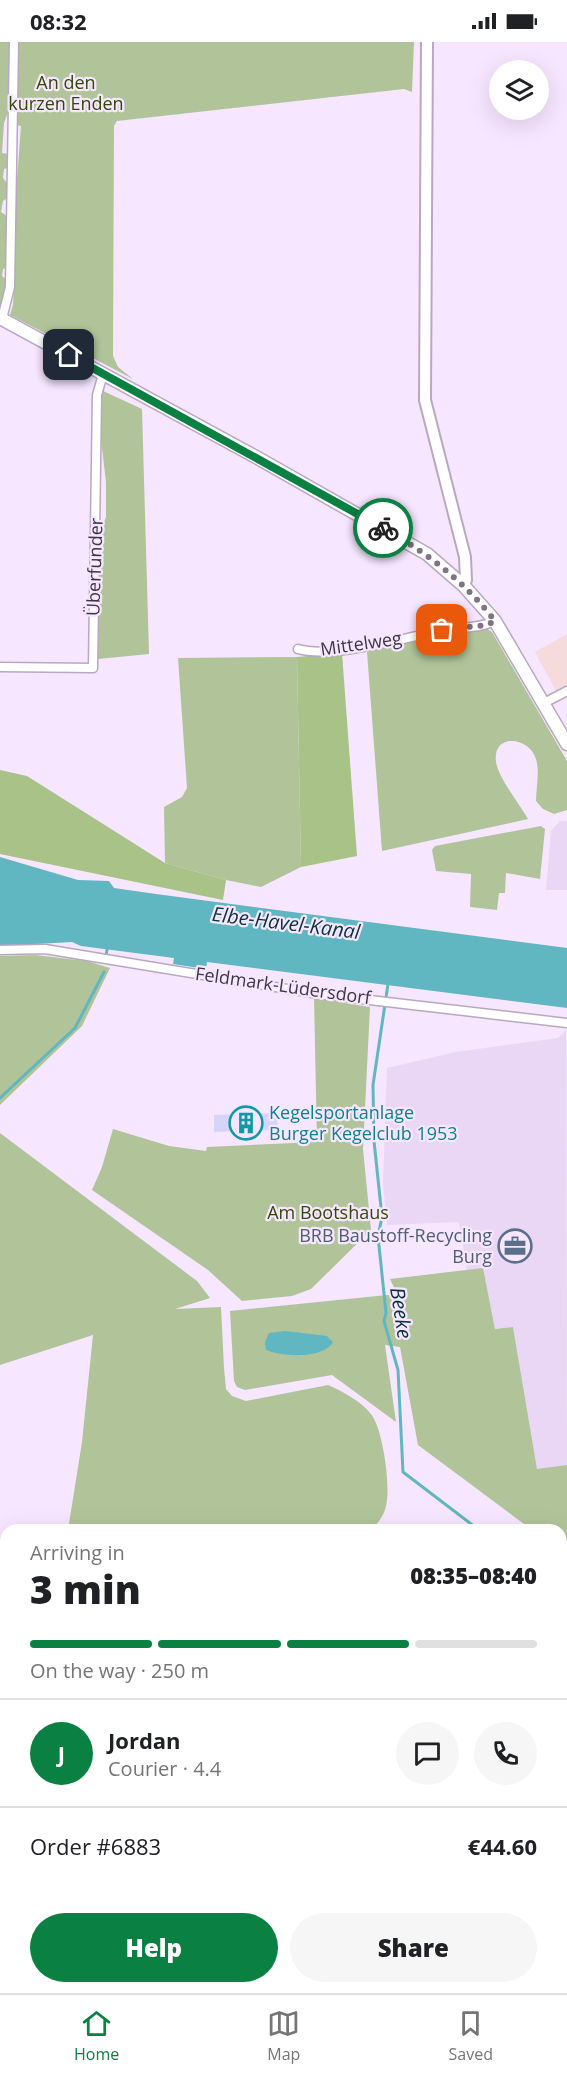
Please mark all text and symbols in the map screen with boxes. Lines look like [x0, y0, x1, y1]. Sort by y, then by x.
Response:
text: 08:32 [30, 6, 87, 36]
map controls [489, 60, 549, 120]
button: layers [489, 60, 549, 120]
park label: An den kurzen Enden [8, 70, 124, 115]
pin [43, 329, 94, 380]
icon: home [52, 338, 85, 371]
courier [353, 498, 413, 558]
icon: bike [367, 512, 400, 545]
street label: Überfunder [80, 517, 108, 616]
pin [416, 604, 467, 655]
icon: bag [425, 613, 458, 646]
street label: Mittelweg [319, 625, 403, 661]
water label: Elbe-Havel-Kanal [211, 900, 363, 945]
street label: Feldmark-Lüdersdorf [194, 961, 373, 1009]
place label: Kegelsportanlage Burger Kegelclub 1953 [269, 1100, 458, 1145]
building icon: Kegelsportanlage Burger Kegelclub 1953 [228, 1105, 264, 1141]
park label: Am Bootshaus [267, 1200, 389, 1224]
place label: BRB Baustoff-Recycling Burg [299, 1223, 492, 1268]
office icon: BRB Baustoff-Recycling Burg [497, 1228, 533, 1264]
water label: Beeke [384, 1285, 419, 1341]
text: Arriving in [30, 1539, 125, 1566]
text: 08:35–08:40 [410, 1560, 537, 1590]
text: 3 min [30, 1562, 141, 1615]
text: On the way · 250 m [30, 1657, 209, 1684]
button: chat [396, 1722, 459, 1785]
button: phone [474, 1722, 537, 1785]
text: Jordan [108, 1725, 181, 1755]
text: J [58, 1738, 65, 1768]
text: Courier · 4.4 [108, 1755, 221, 1782]
text: Order #6883 [30, 1831, 161, 1861]
text: €44.60 [468, 1831, 537, 1861]
button: Help [30, 1913, 278, 1982]
button: Share [290, 1913, 537, 1982]
tab: Home [74, 2007, 119, 2065]
tab: Map [267, 2007, 300, 2065]
tab: Saved [448, 2007, 493, 2065]

